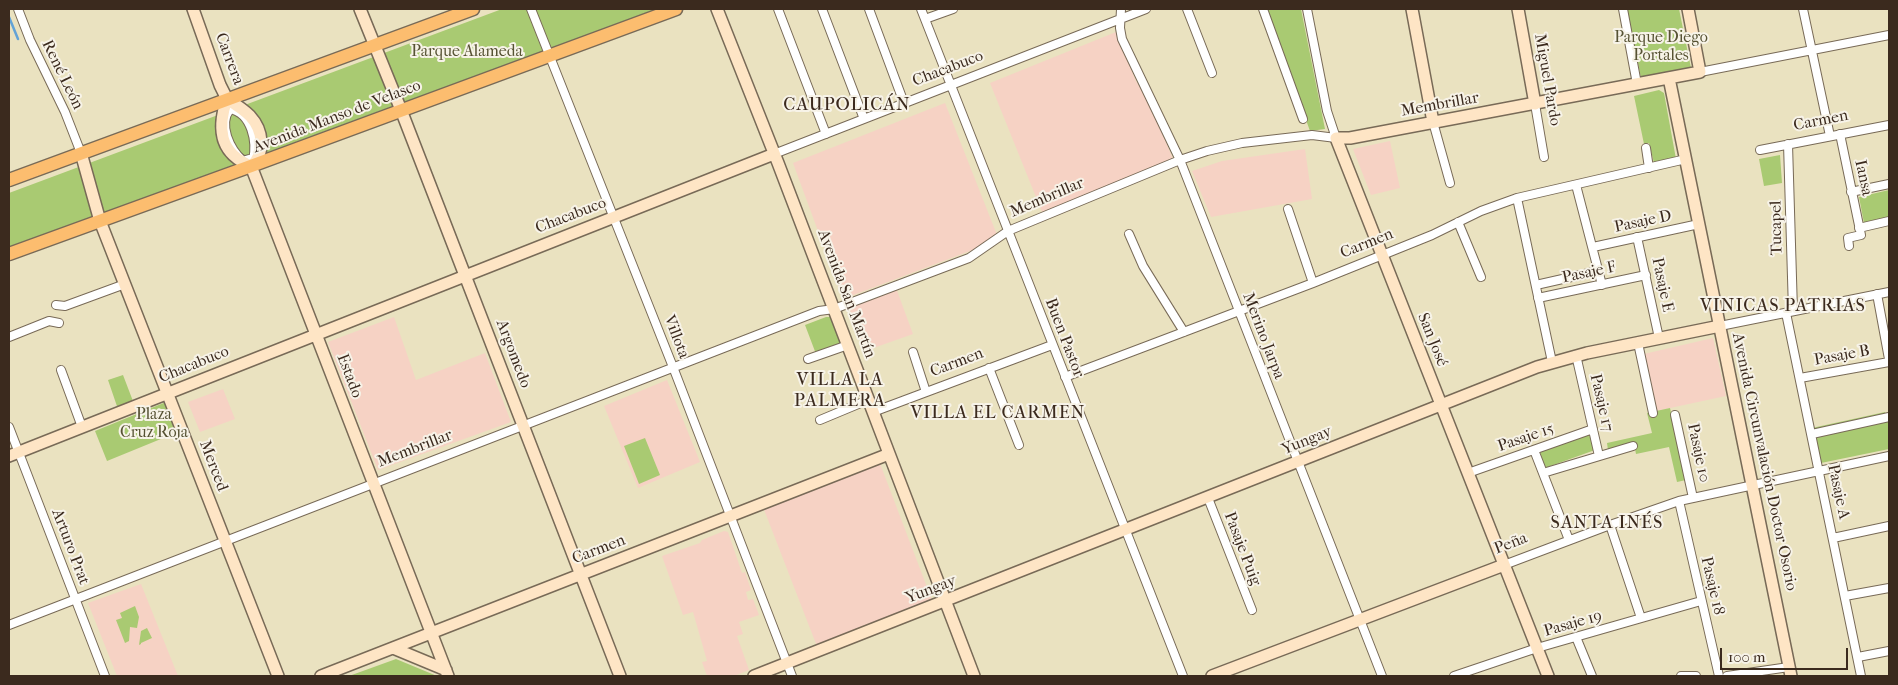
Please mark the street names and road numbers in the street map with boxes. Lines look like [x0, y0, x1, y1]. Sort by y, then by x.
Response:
street label: Carrera [210, 30, 248, 88]
street label: Miguel Pardo [1529, 32, 1565, 128]
street label: René León [37, 37, 87, 113]
street label: Chacabuco [910, 47, 986, 91]
street label: Avenida Manso de Velasco [250, 76, 424, 158]
street label: Membrillar [1400, 89, 1480, 121]
street label: Carmen [1792, 106, 1850, 136]
street label: Iansa [1850, 158, 1876, 198]
street label: Membrillar [1007, 174, 1087, 222]
street label: Chacabuco [533, 194, 609, 238]
street label: Tucapel [1767, 200, 1787, 256]
street label: Pasaje D [1613, 207, 1673, 237]
street label: Carmen [1338, 225, 1396, 263]
street label: Avenida San Martín [813, 227, 879, 361]
street label: Pasaje E [1647, 256, 1677, 314]
street label: Pasaje F [1561, 258, 1617, 288]
street label: Merino Jarpa [1238, 290, 1288, 382]
street label: Buen Pastor [1040, 296, 1088, 380]
street label: San José [1413, 310, 1451, 370]
street label: Villota [659, 313, 693, 361]
street label: Argomedo [491, 317, 535, 391]
street label: Avenida Circunvalación Doctor Osorio [1727, 331, 1801, 593]
street label: Chacabuco [156, 342, 232, 388]
street label: Pasaje B [1813, 342, 1871, 370]
street label: Carmen [928, 344, 986, 382]
street label: Estado [332, 351, 366, 401]
street label: Pasaje 17 [1585, 372, 1617, 434]
street label: Pasaje 15 [1495, 419, 1557, 457]
street label: Yungay [1279, 422, 1335, 460]
street label: Pasaje 10 [1682, 422, 1714, 484]
street label: Membrillar [375, 426, 455, 472]
street label: Merced [195, 438, 231, 494]
street label: Pasaje A [1823, 463, 1853, 521]
street label: Arturo Prat [47, 506, 93, 588]
street label: Pasaje Puig [1219, 509, 1265, 589]
street label: Peña [1492, 529, 1530, 559]
street label: Carmen [570, 531, 628, 569]
street label: Pasaje 18 [1696, 555, 1728, 617]
street label: Yungay [903, 572, 959, 608]
street label: Pasaje 19 [1542, 607, 1604, 641]

